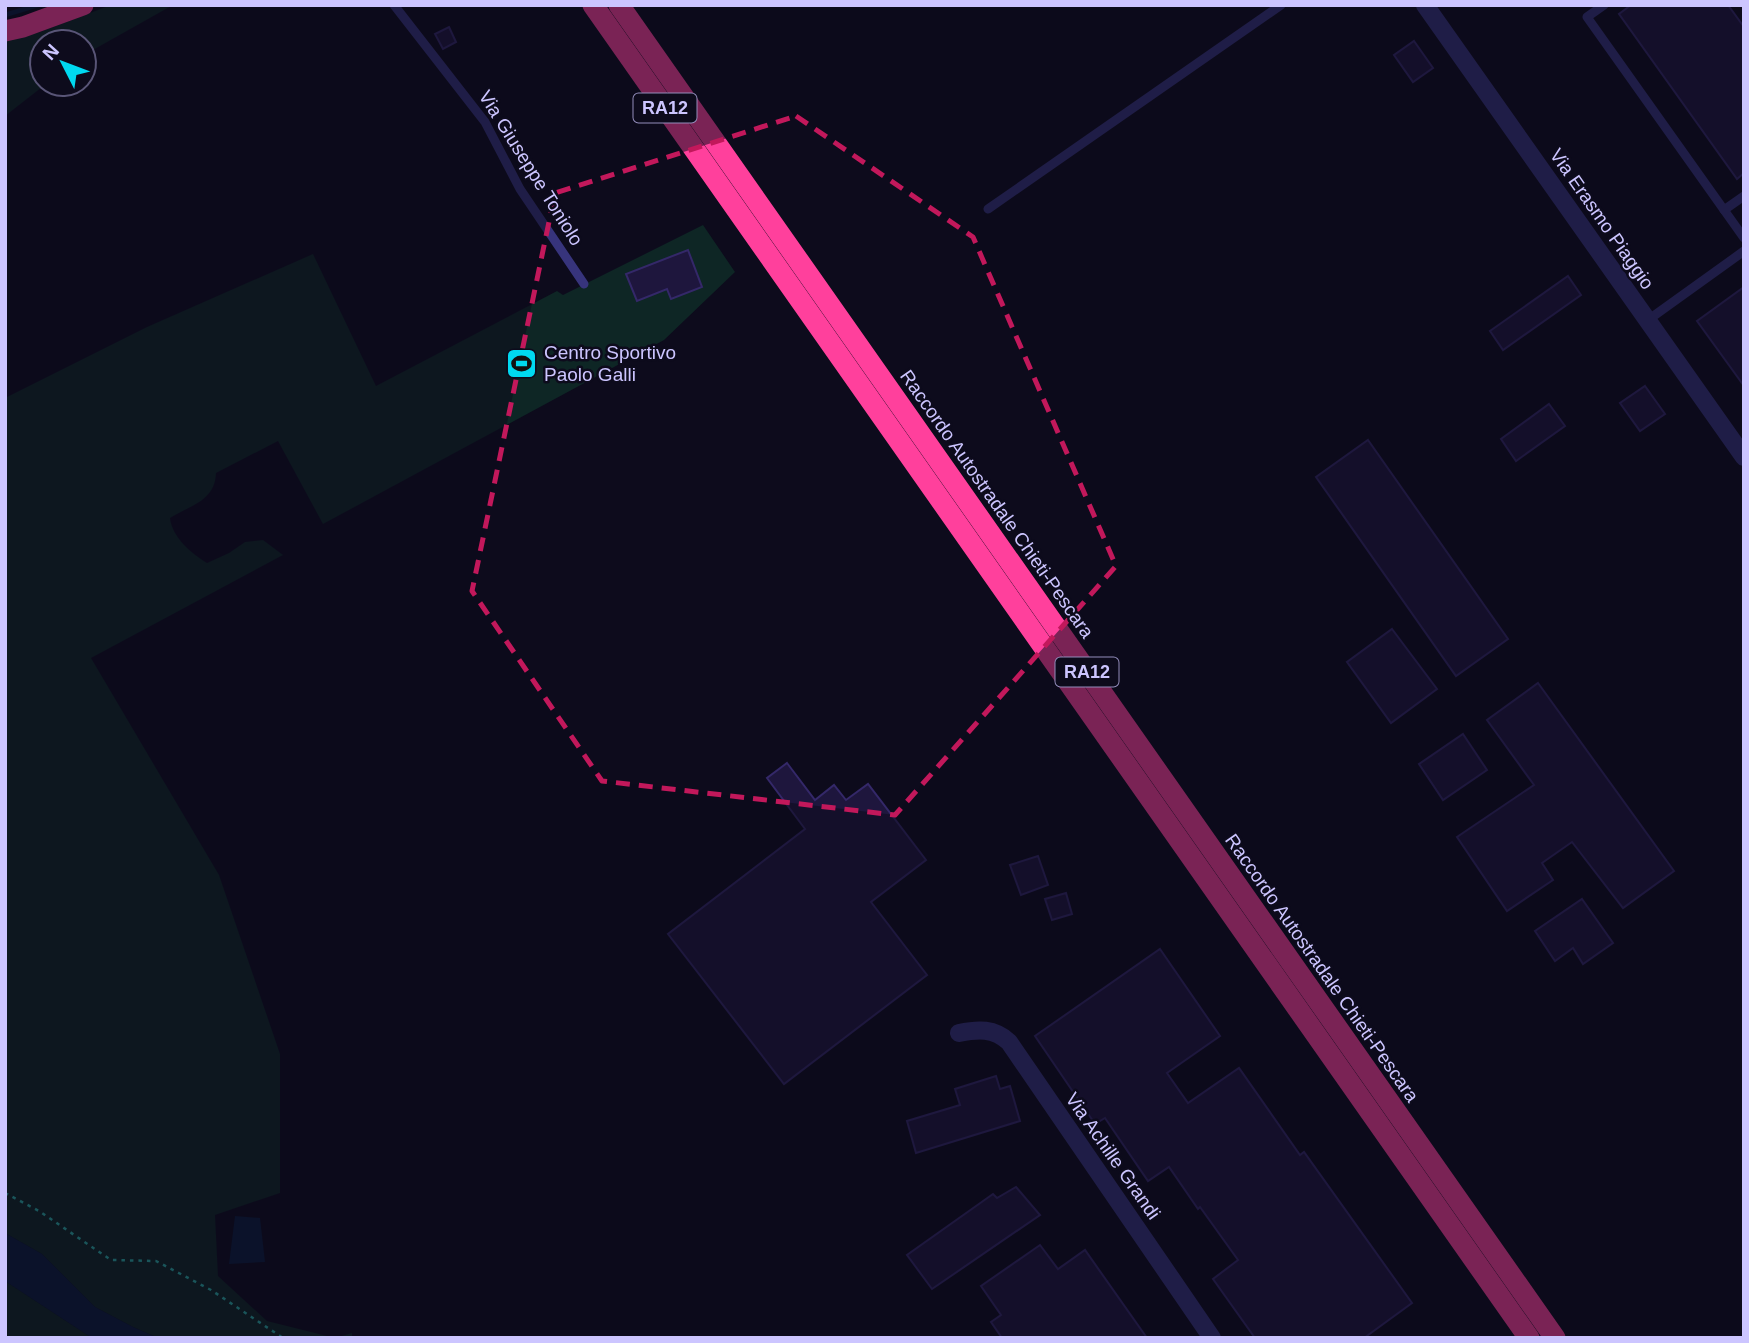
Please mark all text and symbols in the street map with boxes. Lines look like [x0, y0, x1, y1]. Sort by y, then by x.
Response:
north arrow [28, 28, 98, 98]
text: N [38, 40, 63, 64]
street label: Via Giuseppe Toniolo [475, 87, 587, 249]
road number: RA12 [634, 94, 696, 122]
street label: Via Erasmo Piaggio [1546, 145, 1658, 293]
place label: Centro Sportivo Paolo Galli [544, 342, 676, 385]
sports icon: Centro Sportivo Paolo Galli [504, 346, 538, 380]
street label: Raccordo Autostradale Chieti-Pescara [896, 366, 1098, 642]
road number: RA12 [1056, 658, 1118, 686]
street label: Raccordo Autostradale Chieti-Pescara [1221, 830, 1423, 1106]
street label: Via Achille Grandi [1061, 1089, 1165, 1223]

